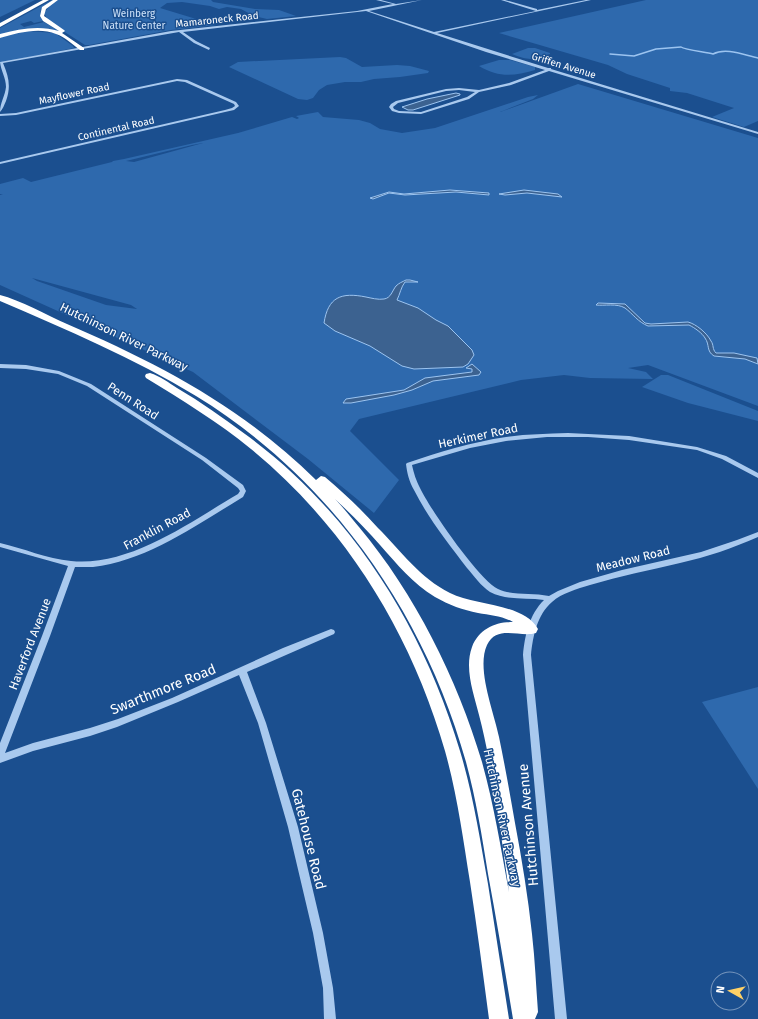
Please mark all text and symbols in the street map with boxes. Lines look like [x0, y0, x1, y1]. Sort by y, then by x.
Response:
park label: Weinberg Nature Center [103, 8, 166, 32]
street label: Mamaroneck Road [175, 10, 259, 30]
street label: Griffen Avenue [530, 50, 597, 81]
street label: Mayflower Road [38, 81, 111, 107]
street label: Continental Road [77, 114, 156, 144]
street label: Hutchinson River Parkway [58, 300, 190, 374]
street label: Penn Road [105, 379, 161, 423]
street label: Herkimer Road [437, 421, 519, 451]
street label: Franklin Road [121, 505, 193, 553]
street label: Meadow Road [594, 543, 672, 575]
street label: Haverford Avenue [6, 596, 54, 692]
street label: Swarthmore Road [108, 660, 219, 718]
street label: Hutchinson River Parkway [481, 748, 523, 888]
street label: Hutchinson Avenue [515, 763, 542, 887]
street label: Gatehouse Road [288, 787, 329, 891]
north arrow [710, 971, 750, 1011]
text: N [714, 985, 728, 994]

